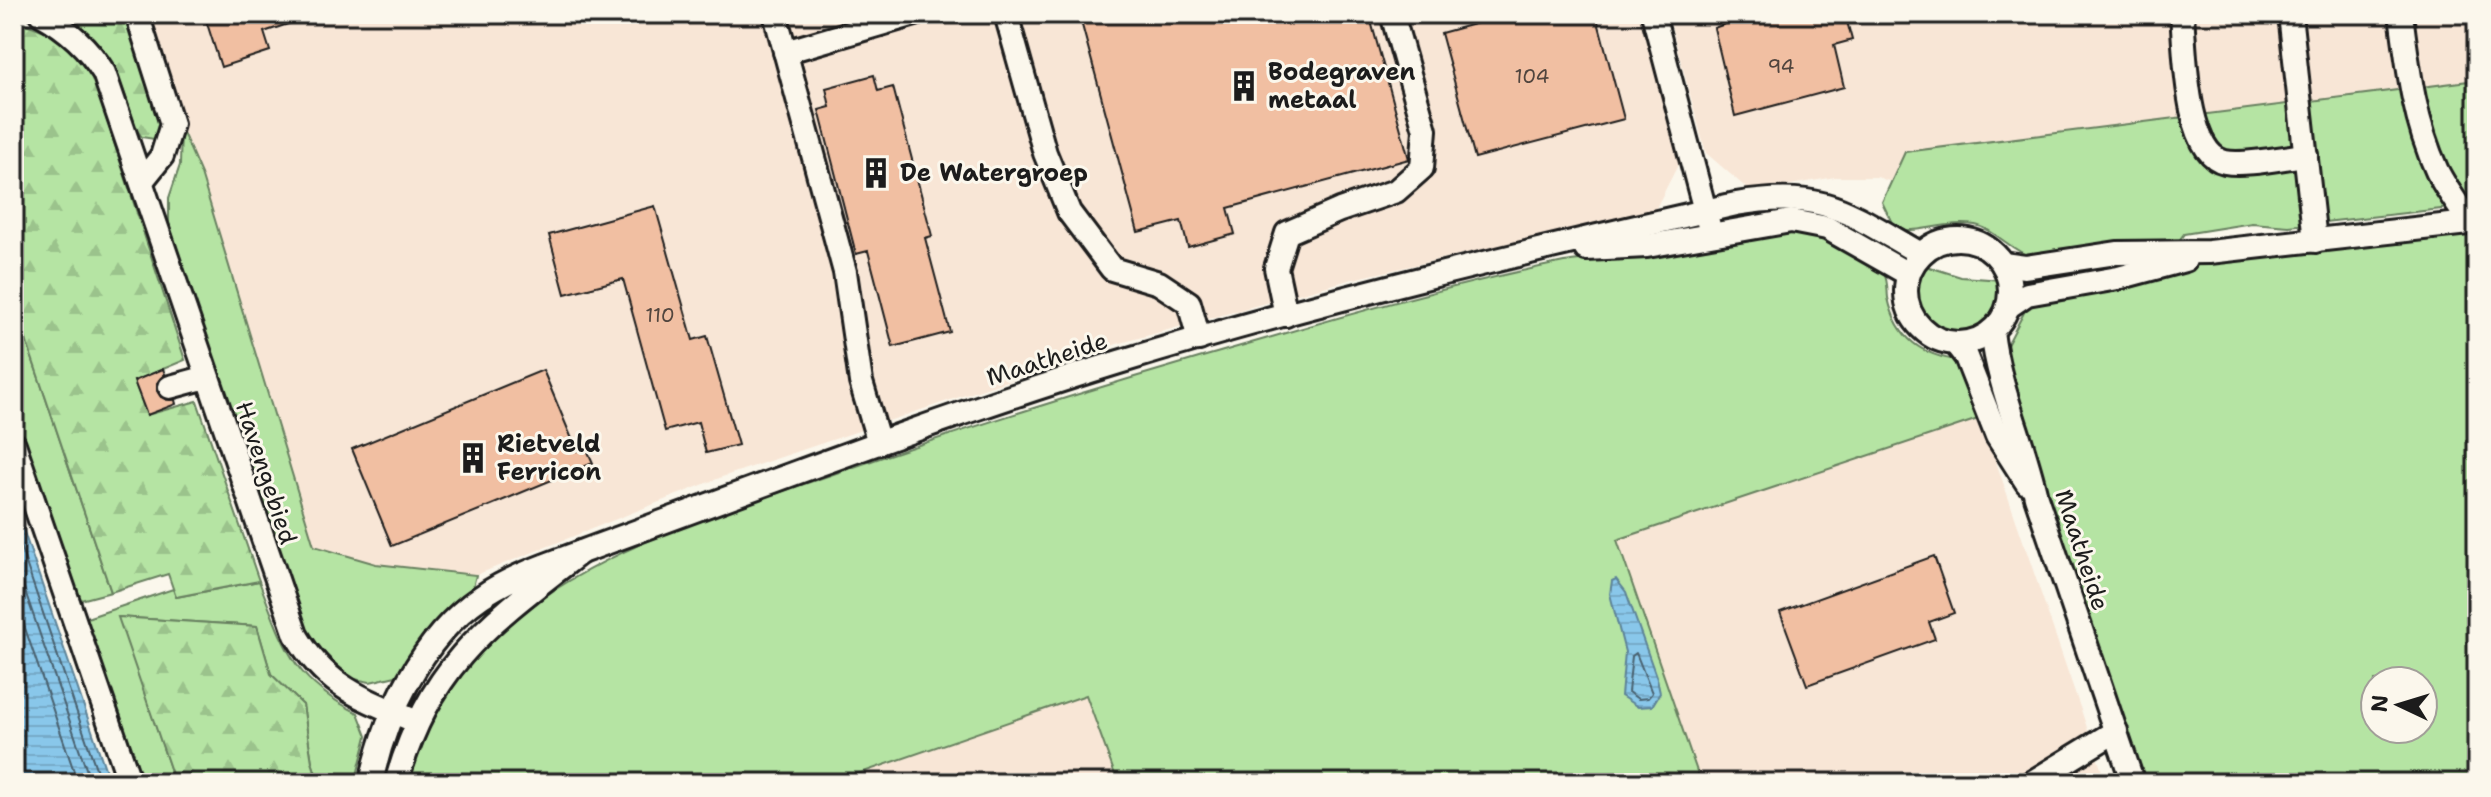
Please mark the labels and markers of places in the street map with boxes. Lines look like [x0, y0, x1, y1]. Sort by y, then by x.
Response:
place label: Bodegraven metaal [1268, 56, 1416, 116]
building icon: Bodegraven metaal [1227, 69, 1261, 103]
building icon: De Watergroep [859, 156, 893, 190]
place label: De Watergroep [900, 157, 1088, 189]
place label: Rietveld Ferricon [497, 428, 601, 488]
building icon: Rietveld Ferricon [456, 441, 490, 475]

